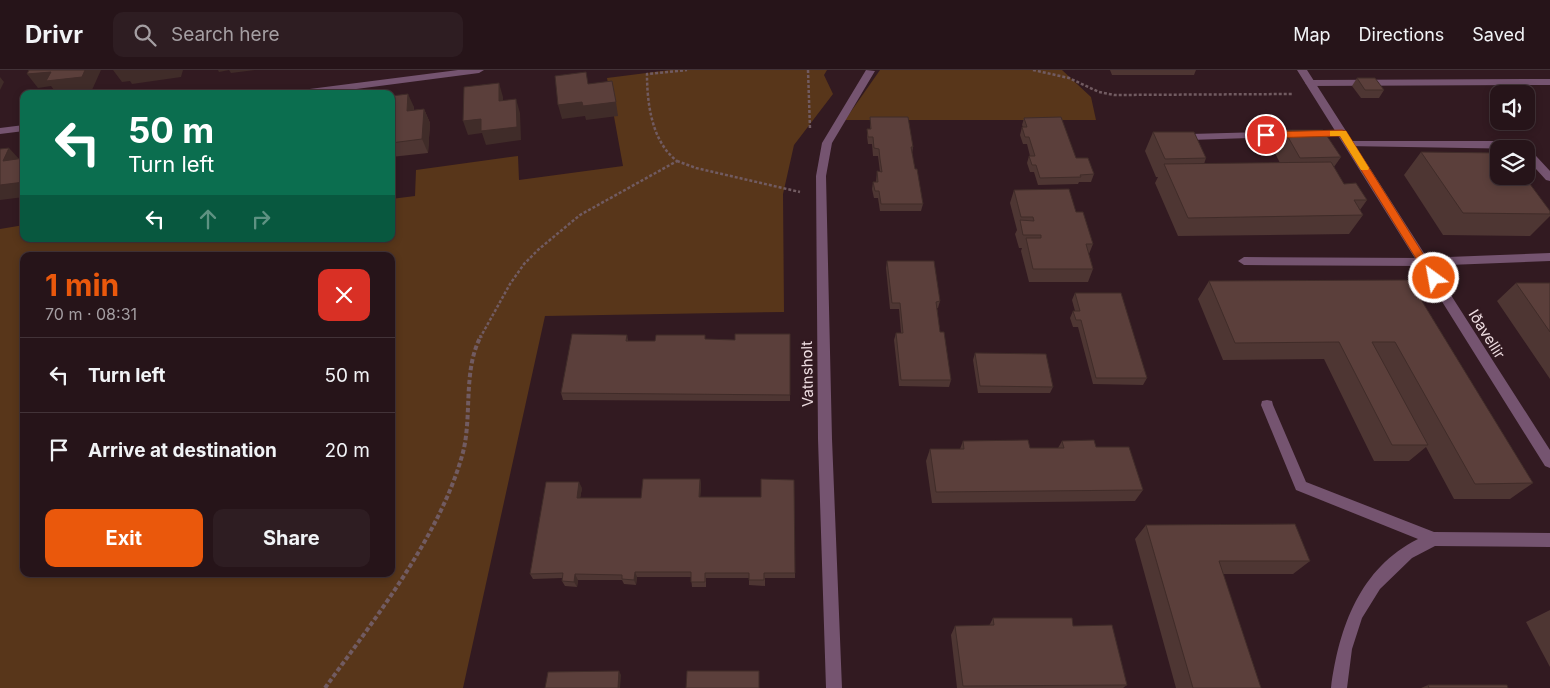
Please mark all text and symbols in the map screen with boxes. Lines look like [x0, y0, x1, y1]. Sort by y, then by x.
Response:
search box [113, 12, 463, 57]
text: Drivr [25, 20, 83, 49]
icon: search [131, 21, 159, 49]
text: Search here [171, 23, 280, 46]
text: Map [1293, 24, 1331, 45]
text: Directions [1359, 24, 1444, 45]
text: Saved [1472, 24, 1525, 45]
map controls [1490, 85, 1535, 185]
button: sound [1490, 85, 1535, 130]
text: 50 m [128, 109, 214, 151]
icon: left [45, 110, 110, 175]
pin [1245, 114, 1287, 156]
icon: arrive [1252, 121, 1280, 149]
button: layers [1490, 140, 1535, 185]
text: Turn left [128, 151, 214, 177]
icon: left [141, 205, 169, 233]
icon: ahead [194, 205, 222, 233]
icon: right [247, 205, 275, 233]
position arrow [1407, 251, 1459, 303]
text: 1 min [45, 267, 119, 303]
button: close [318, 269, 370, 321]
text: 70 m · 08:31 [45, 304, 137, 324]
street label: Iðavellir [1464, 306, 1510, 362]
street label: Vatnsholt [797, 341, 817, 407]
icon: left [45, 361, 73, 389]
text: Turn left [88, 364, 166, 387]
text: 50 m [324, 364, 370, 387]
icon: arrive [45, 436, 73, 464]
text: Arrive at destination [88, 439, 277, 462]
text: 20 m [324, 439, 370, 462]
button: Exit [45, 509, 203, 567]
button: Share [213, 509, 370, 567]

